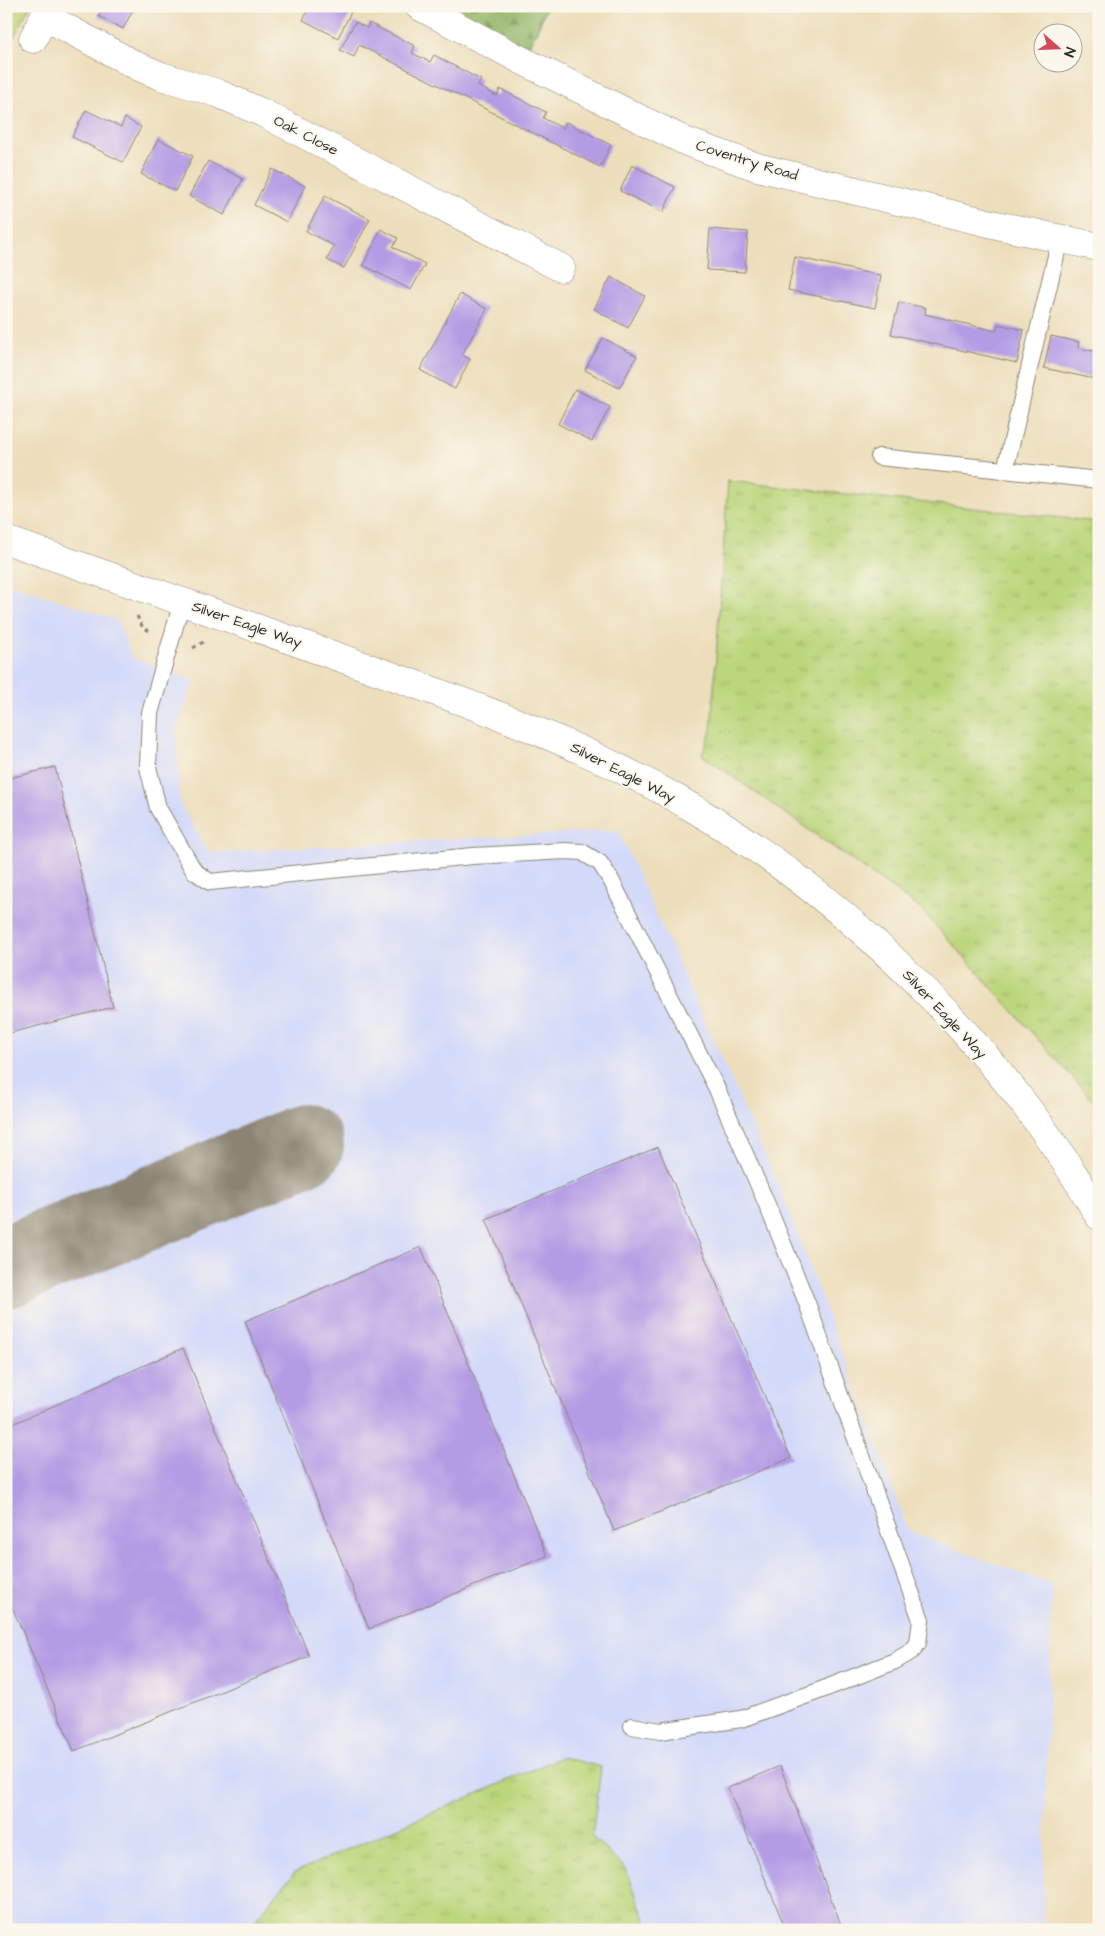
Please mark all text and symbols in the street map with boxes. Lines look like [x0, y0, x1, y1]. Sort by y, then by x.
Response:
north arrow [1032, 22, 1082, 72]
text: N [1058, 45, 1080, 60]
street label: Oak Close [270, 110, 342, 161]
street label: Coventry Road [693, 135, 801, 187]
street label: Silver Eagle Way [189, 596, 305, 654]
street label: Silver Eagle Way [566, 737, 679, 809]
street label: Silver Eagle Way [897, 965, 992, 1064]

